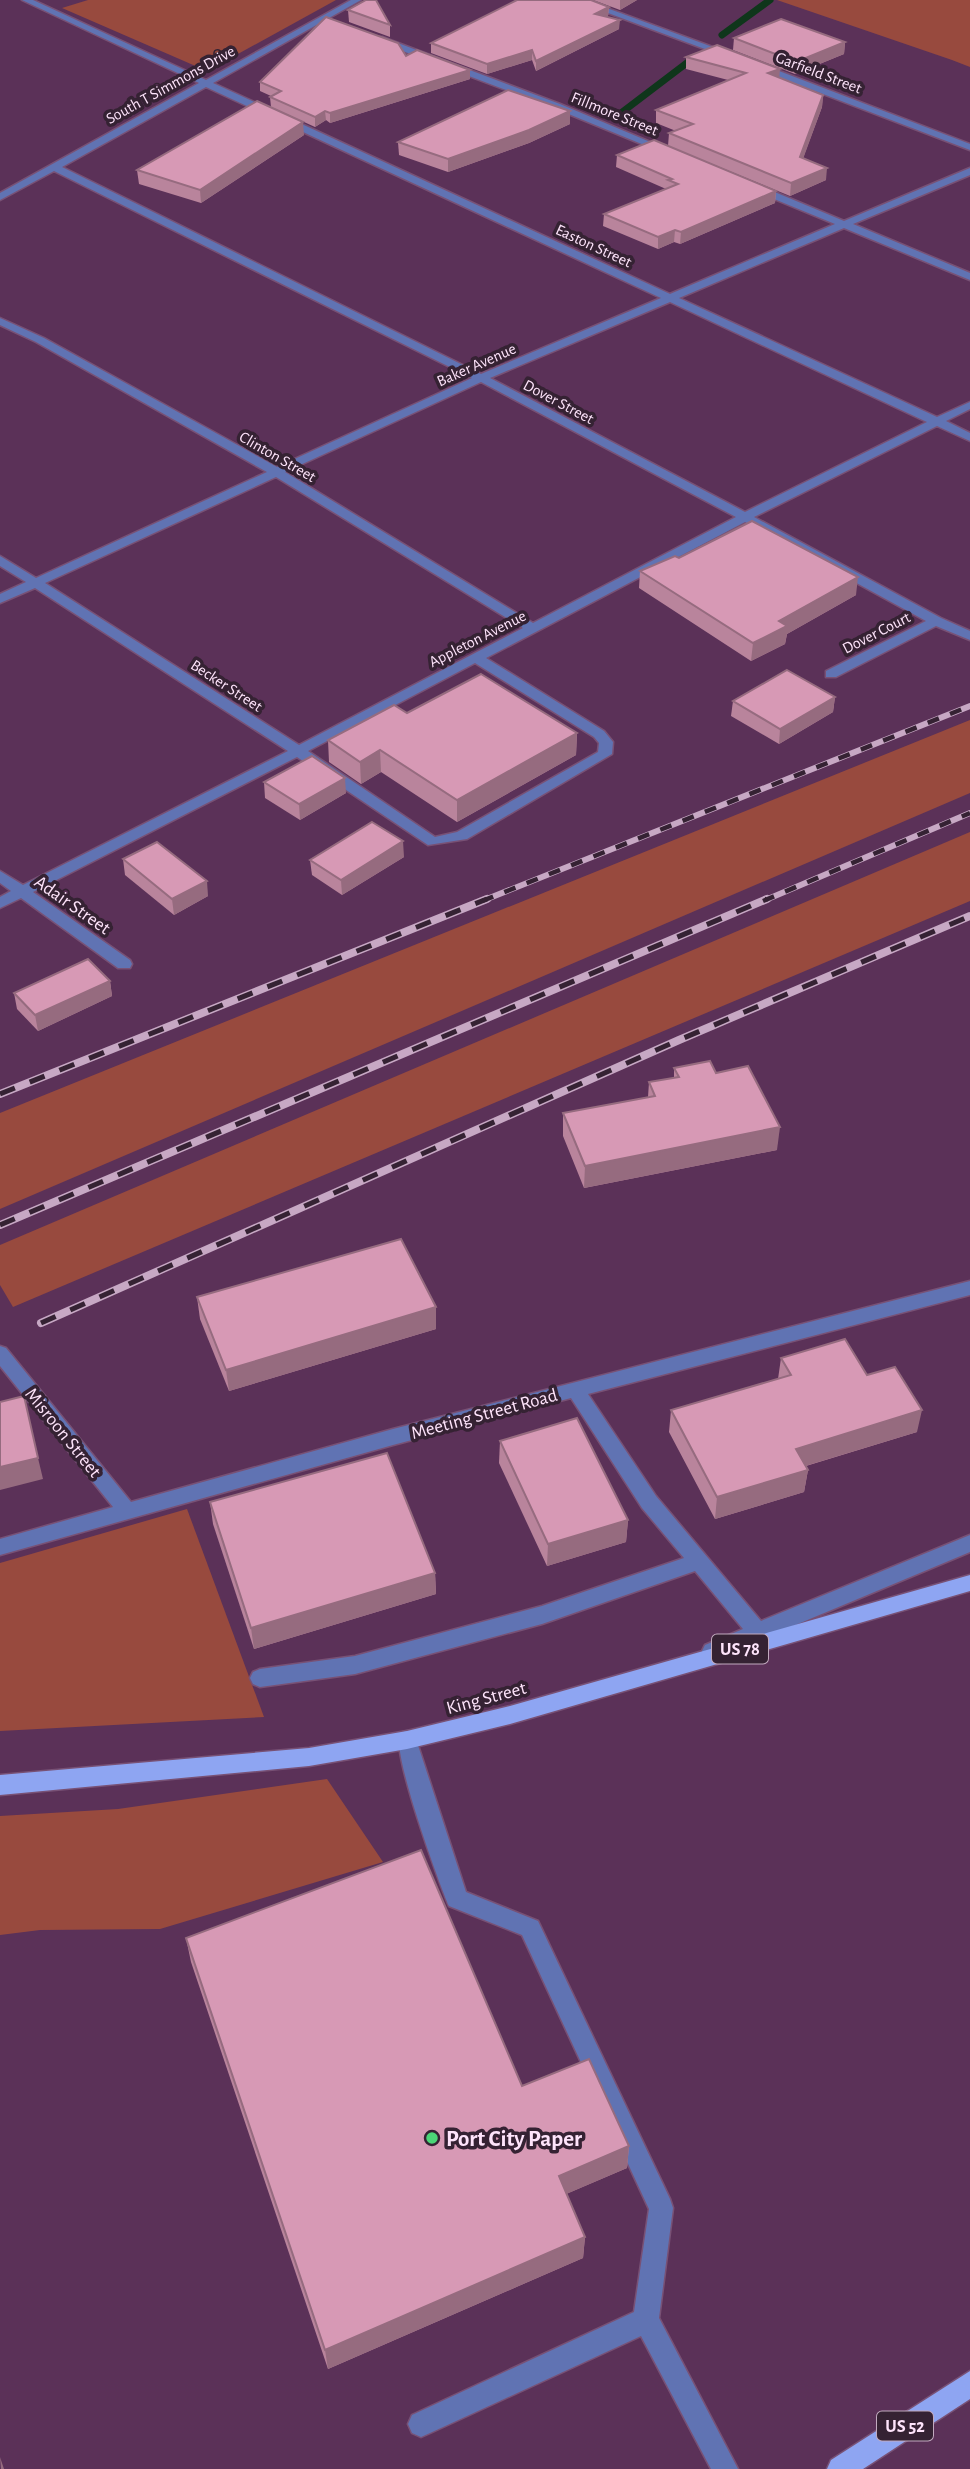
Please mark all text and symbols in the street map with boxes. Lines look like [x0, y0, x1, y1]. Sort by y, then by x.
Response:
street label: South T Simmons Drive [103, 43, 238, 127]
street label: Garfield Street [773, 49, 864, 97]
street label: Fillmore Street [569, 89, 660, 139]
street label: Easton Street [553, 221, 634, 270]
street label: Baker Avenue [434, 340, 518, 389]
street label: Dover Street [521, 377, 596, 427]
street label: Clinton Street [236, 429, 319, 485]
street label: Appleton Avenue [426, 608, 529, 670]
street label: Dover Court [840, 609, 913, 657]
street label: Becker Street [188, 657, 265, 715]
street label: Adair Street [31, 872, 114, 938]
street label: Misroon Street [21, 1385, 104, 1481]
street label: Meeting Street Road [409, 1386, 560, 1443]
road number: US 78 [712, 1634, 768, 1664]
street label: King Street [444, 1679, 528, 1718]
place label: Port City Paper [446, 2128, 582, 2151]
marker: Port City Paper [424, 2130, 440, 2146]
road number: US 52 [877, 2412, 933, 2440]

